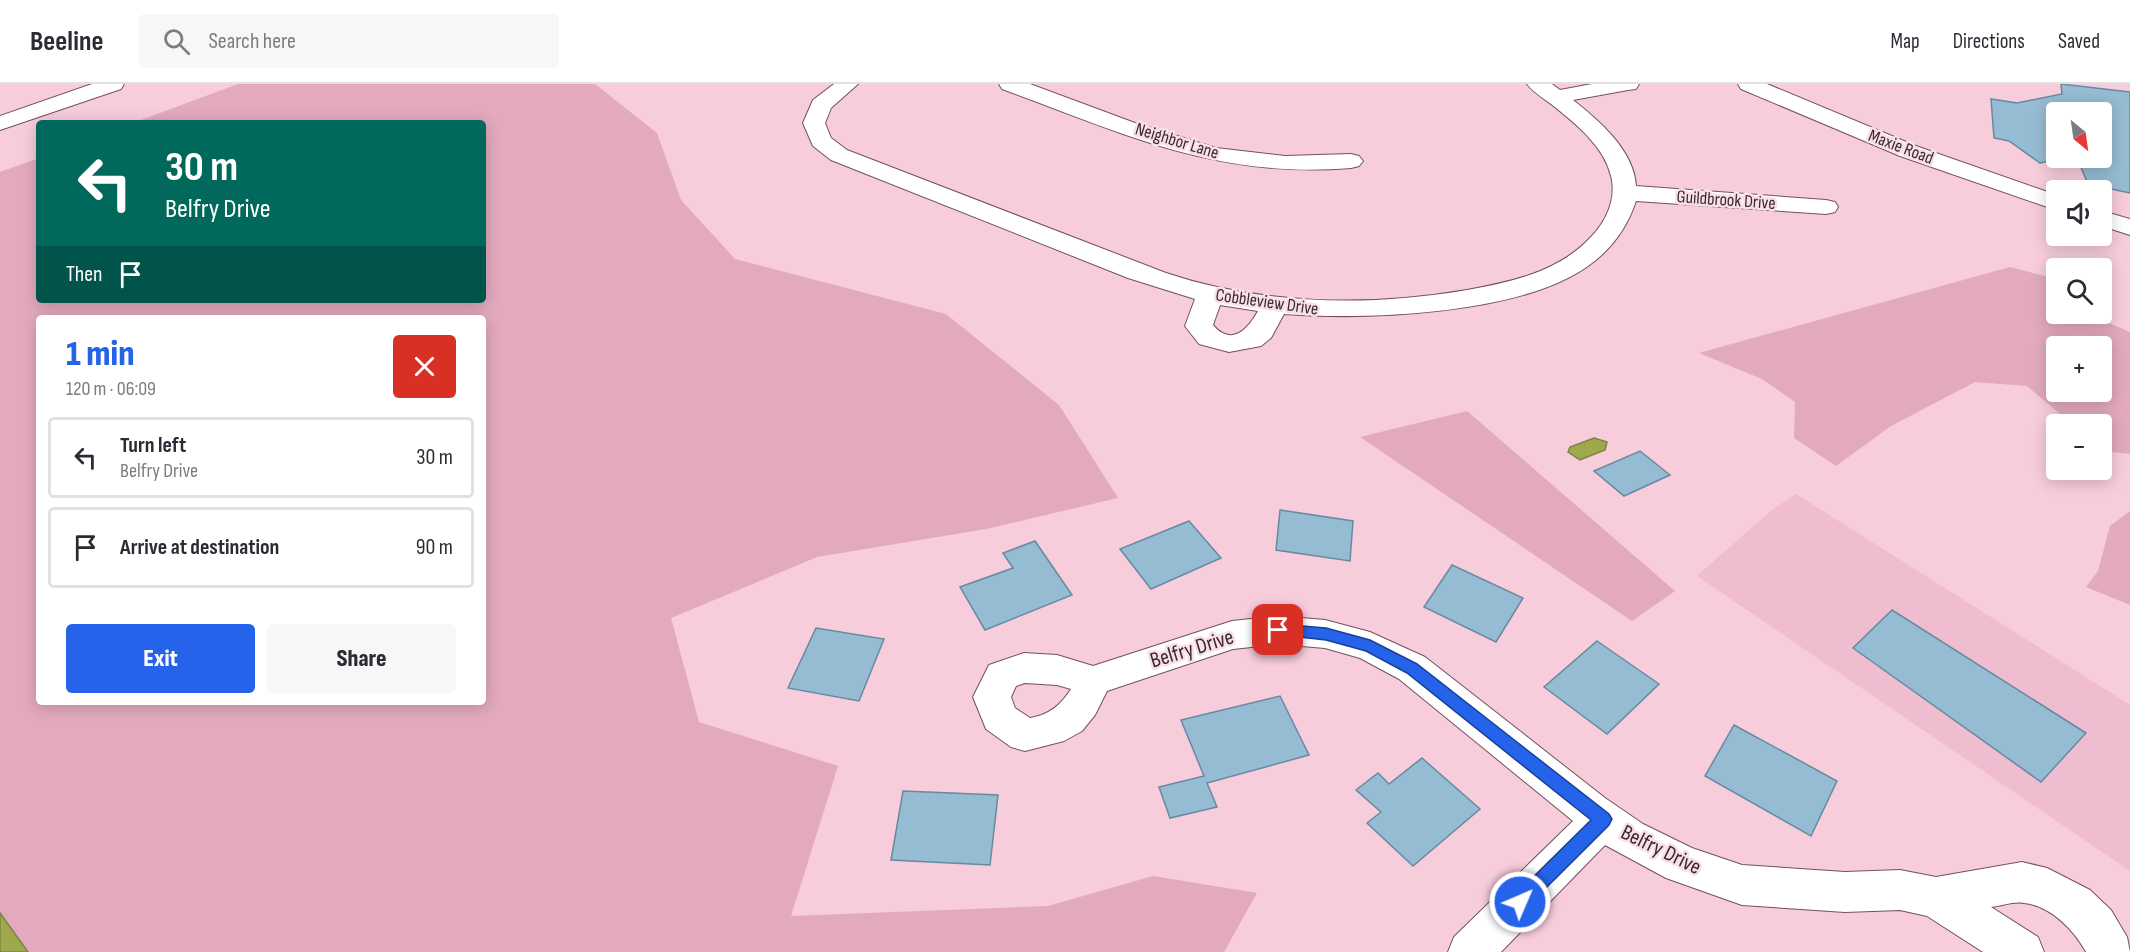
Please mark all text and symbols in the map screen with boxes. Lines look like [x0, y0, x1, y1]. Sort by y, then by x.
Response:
search box [139, 14, 559, 68]
text: Beeline [30, 25, 103, 58]
icon: search [160, 25, 193, 58]
text: Search here [208, 28, 296, 55]
text: Map [1890, 29, 1920, 54]
text: Directions [1953, 29, 2025, 54]
text: Saved [2058, 29, 2100, 54]
north arrow [2046, 102, 2112, 168]
map controls [2046, 102, 2112, 480]
street label: Neighbor Lane [1133, 118, 1221, 164]
street label: Maxie Road [1866, 125, 1936, 169]
text: 30 m [165, 142, 238, 193]
icon: left [66, 144, 144, 222]
button: sound [2046, 180, 2112, 246]
street label: Guildbrook Drive [1676, 186, 1776, 214]
text: Belfry Drive [165, 193, 271, 225]
icon: arrive [114, 258, 147, 291]
button: search [2046, 258, 2112, 324]
text: Then [66, 261, 102, 288]
street label: Cobbleview Drive [1214, 284, 1320, 320]
text: 1 min [66, 333, 134, 376]
button: close [393, 335, 456, 398]
button: + [2046, 336, 2112, 402]
text: 120 m · 06:09 [66, 377, 156, 401]
button: − [2046, 414, 2112, 480]
text: Turn left [120, 432, 186, 459]
icon: left [69, 441, 102, 474]
text: 30 m [416, 444, 453, 471]
text: Belfry Drive [120, 459, 198, 483]
icon: arrive [69, 531, 102, 564]
text: Arrive at destination [120, 534, 279, 561]
text: 90 m [416, 534, 453, 561]
pin [1252, 604, 1303, 655]
icon: arrive [1261, 613, 1294, 646]
button: Exit [66, 624, 255, 693]
button: Share [267, 624, 456, 693]
street label: Belfry Drive [1147, 624, 1237, 674]
street label: Belfry Drive [1616, 819, 1706, 881]
position arrow [1488, 870, 1552, 934]

